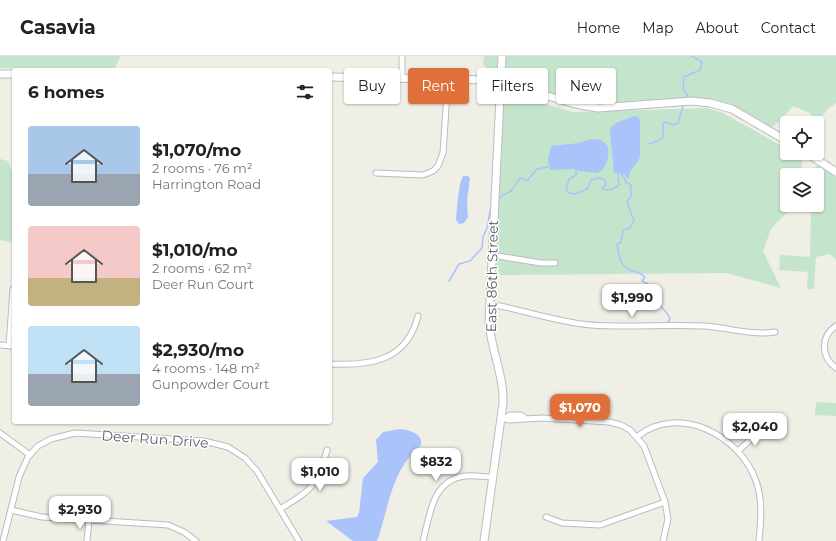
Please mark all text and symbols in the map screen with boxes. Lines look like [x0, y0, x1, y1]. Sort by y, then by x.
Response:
text: Casavia [20, 16, 96, 39]
text: Home [577, 19, 620, 37]
text: Map [642, 19, 673, 37]
text: About [695, 19, 739, 37]
text: Contact [761, 19, 816, 37]
chip: Buy [344, 68, 400, 104]
chip: Rent [408, 68, 469, 104]
chip: Filters [477, 68, 548, 104]
chip: New [556, 68, 616, 104]
icon: filters [294, 81, 316, 103]
text: 6 homes [28, 82, 104, 102]
map controls [780, 116, 824, 212]
button: locate [780, 116, 824, 160]
text: $1,070/mo [152, 140, 241, 160]
icon: home [60, 142, 108, 190]
text: 2 rooms · 76 m² [152, 160, 252, 176]
button: layers [780, 168, 824, 212]
text: Harrington Road [152, 176, 261, 192]
street label: East 86th Street [482, 219, 502, 332]
text: $1,010/mo [152, 240, 238, 260]
icon: home [60, 242, 108, 290]
text: 2 rooms · 62 m² [152, 260, 252, 276]
text: Deer Run Court [152, 276, 254, 292]
pin: $1,990 [599, 284, 665, 318]
text: $1,990 [611, 289, 653, 305]
text: $2,930/mo [152, 340, 244, 360]
icon: home [60, 342, 108, 390]
text: 4 rooms · 148 m² [152, 360, 260, 376]
text: Gunpowder Court [152, 376, 269, 392]
pin: $1,070 [547, 394, 613, 428]
text: $1,070 [559, 399, 601, 415]
pin: $2,040 [722, 413, 788, 447]
text: $2,040 [732, 418, 778, 434]
street label: Deer Run Drive [101, 426, 209, 452]
pin: $832 [412, 448, 460, 482]
text: $832 [420, 453, 452, 469]
pin: $1,010 [287, 458, 353, 492]
text: $1,010 [300, 463, 340, 479]
pin: $2,930 [47, 496, 113, 530]
text: $2,930 [58, 501, 102, 517]

